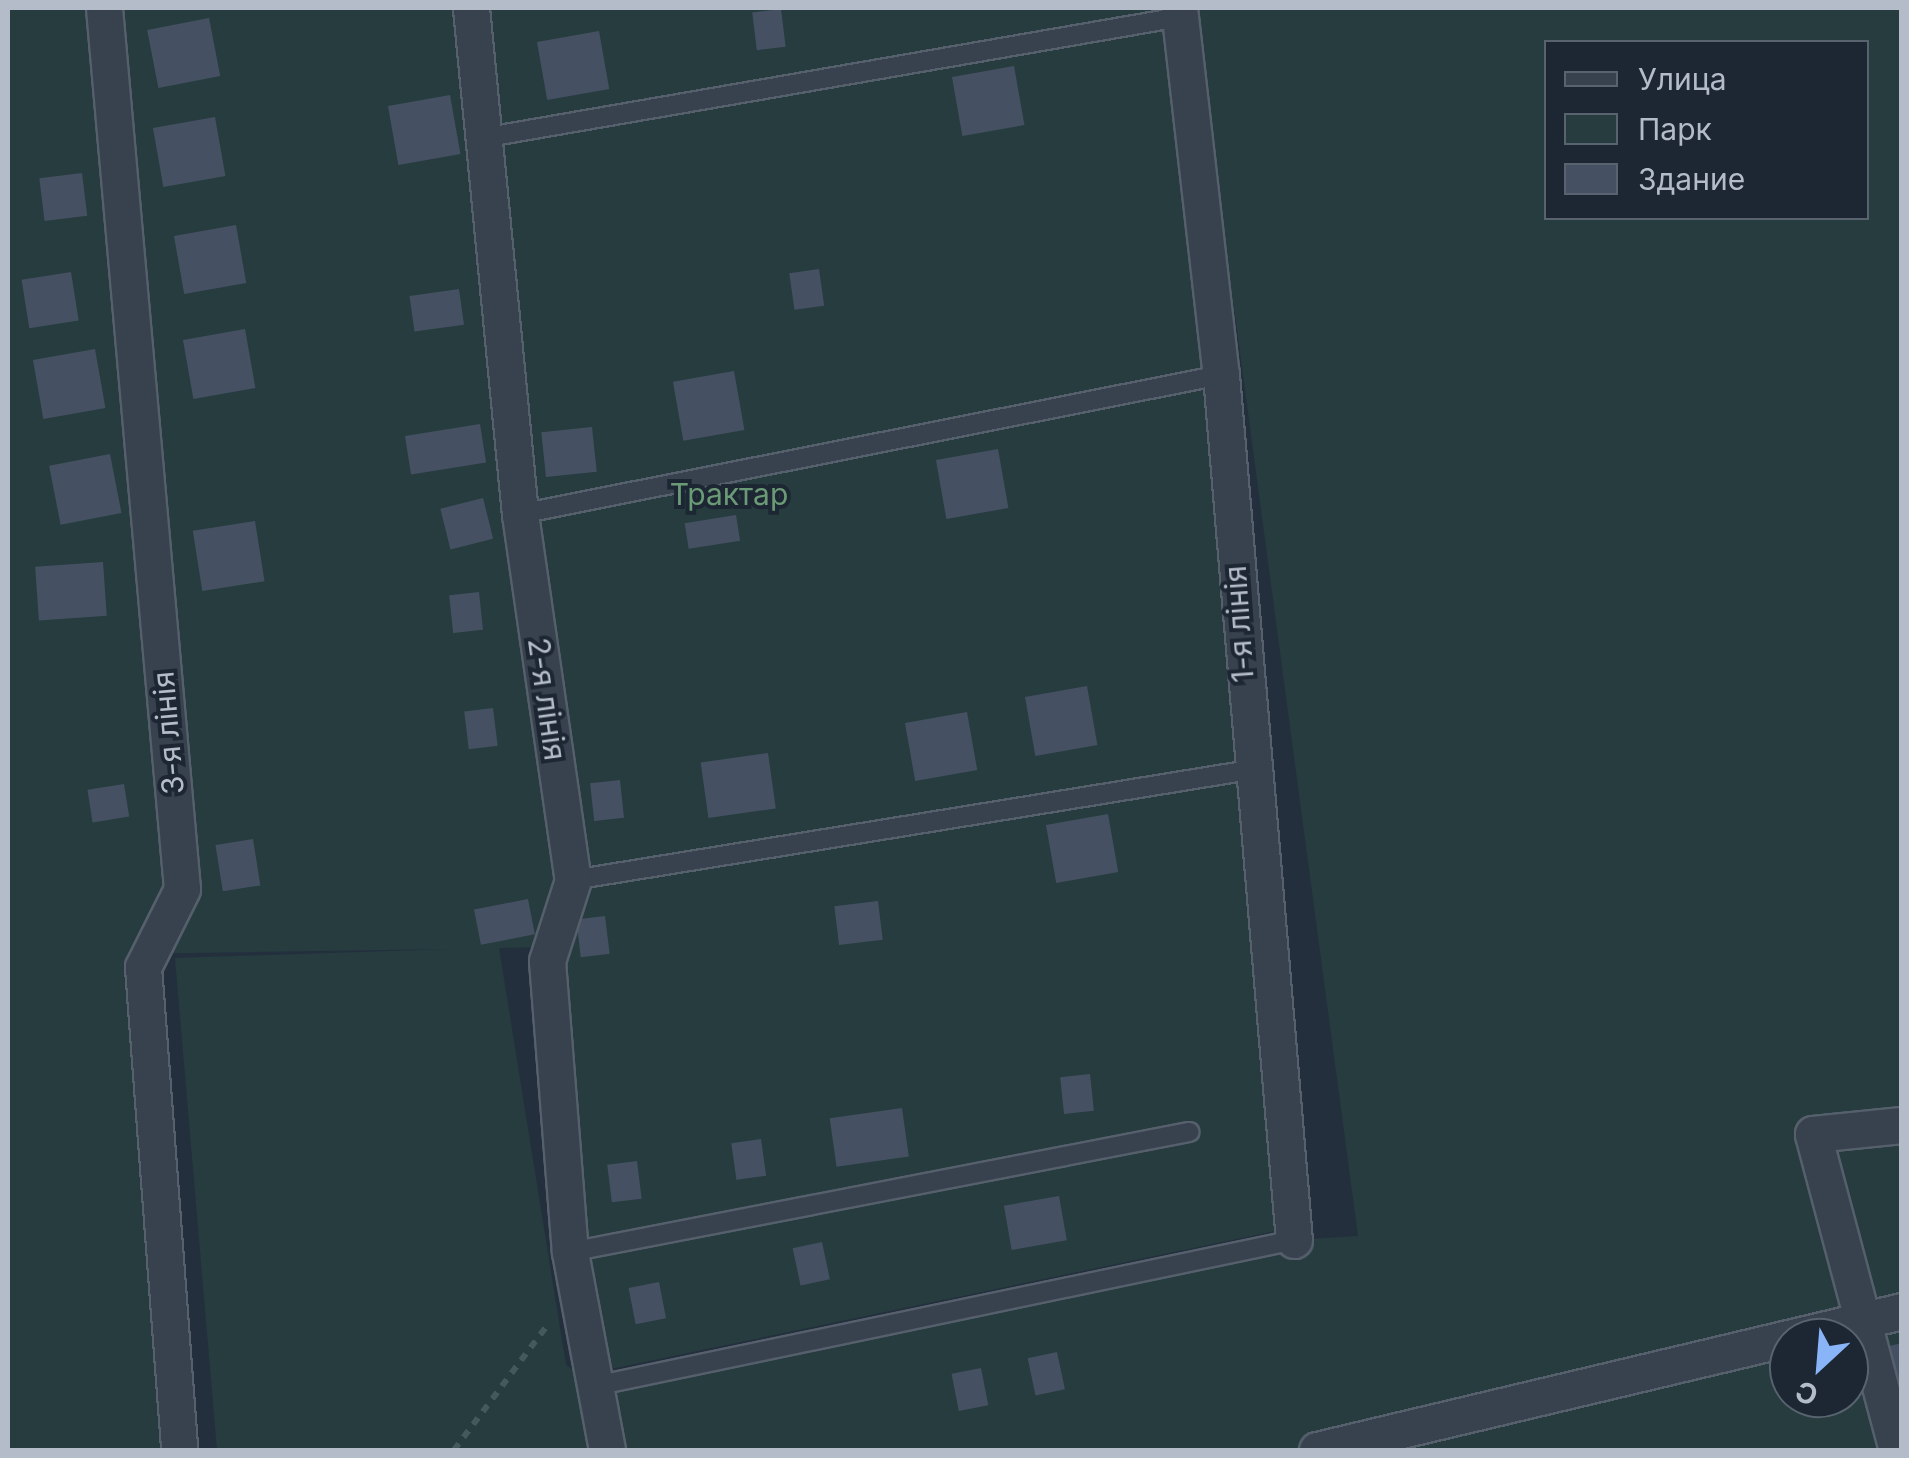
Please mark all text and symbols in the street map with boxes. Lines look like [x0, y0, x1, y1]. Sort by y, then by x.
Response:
legend [1544, 40, 1869, 220]
text: Улица [1638, 61, 1727, 97]
text: Парк [1638, 111, 1712, 147]
text: Здание [1638, 161, 1745, 197]
park label: Трактар [670, 476, 788, 512]
street label: 1-я лінія [1217, 564, 1261, 684]
street label: 2-я лінія [521, 635, 573, 763]
street label: 3-я лінія [145, 670, 191, 796]
north arrow [1769, 1318, 1869, 1418]
text: С [1790, 1373, 1823, 1413]

